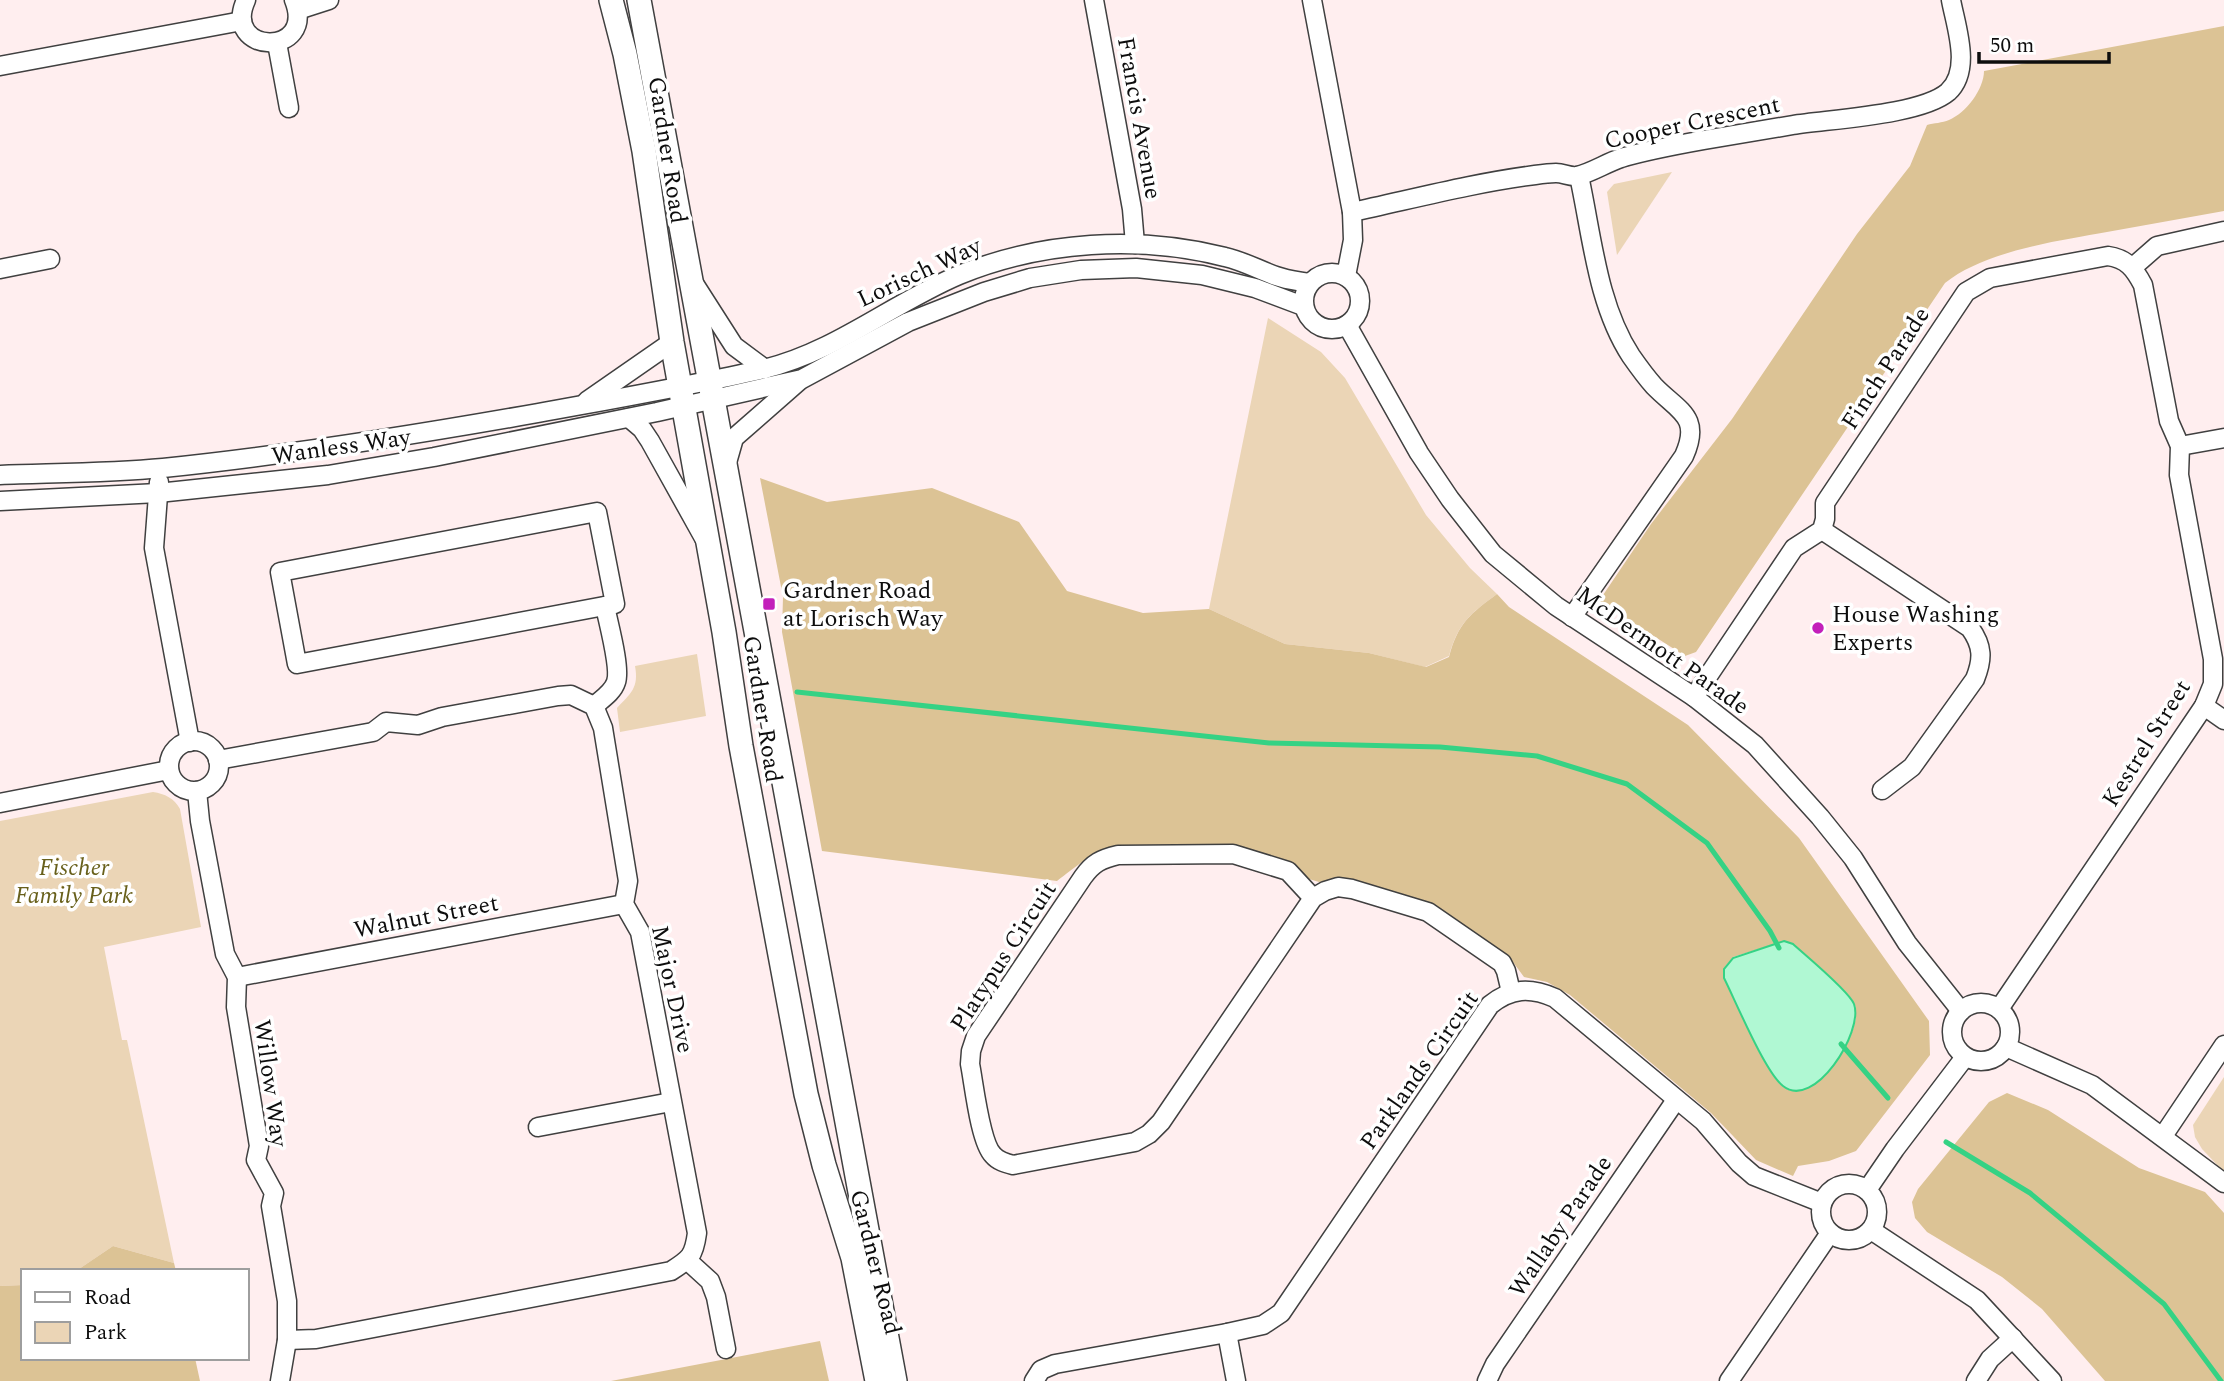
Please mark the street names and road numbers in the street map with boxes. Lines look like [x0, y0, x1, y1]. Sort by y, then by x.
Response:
street label: Francis Avenue [1107, 34, 1171, 202]
street label: Gardner Road [638, 74, 696, 226]
street label: Cooper Crescent [1601, 87, 1783, 159]
street label: Lorisch Way [851, 228, 989, 317]
street label: Finch Parade [1832, 300, 1939, 437]
street label: Wanless Way [269, 419, 414, 475]
street label: McDermott Parade [1569, 578, 1756, 724]
street label: Gardner Road [733, 633, 791, 785]
street label: Kestrel Street [2093, 673, 2200, 814]
street label: Platypus Circuit [942, 874, 1066, 1039]
street label: Walnut Street [351, 885, 502, 949]
street label: Major Drive [641, 922, 703, 1056]
street label: Parklands Circuit [1351, 984, 1488, 1158]
street label: Willow Way [243, 1017, 297, 1151]
street label: Wallaby Parade [1500, 1148, 1622, 1305]
street label: Gardner Road [840, 1186, 910, 1339]

